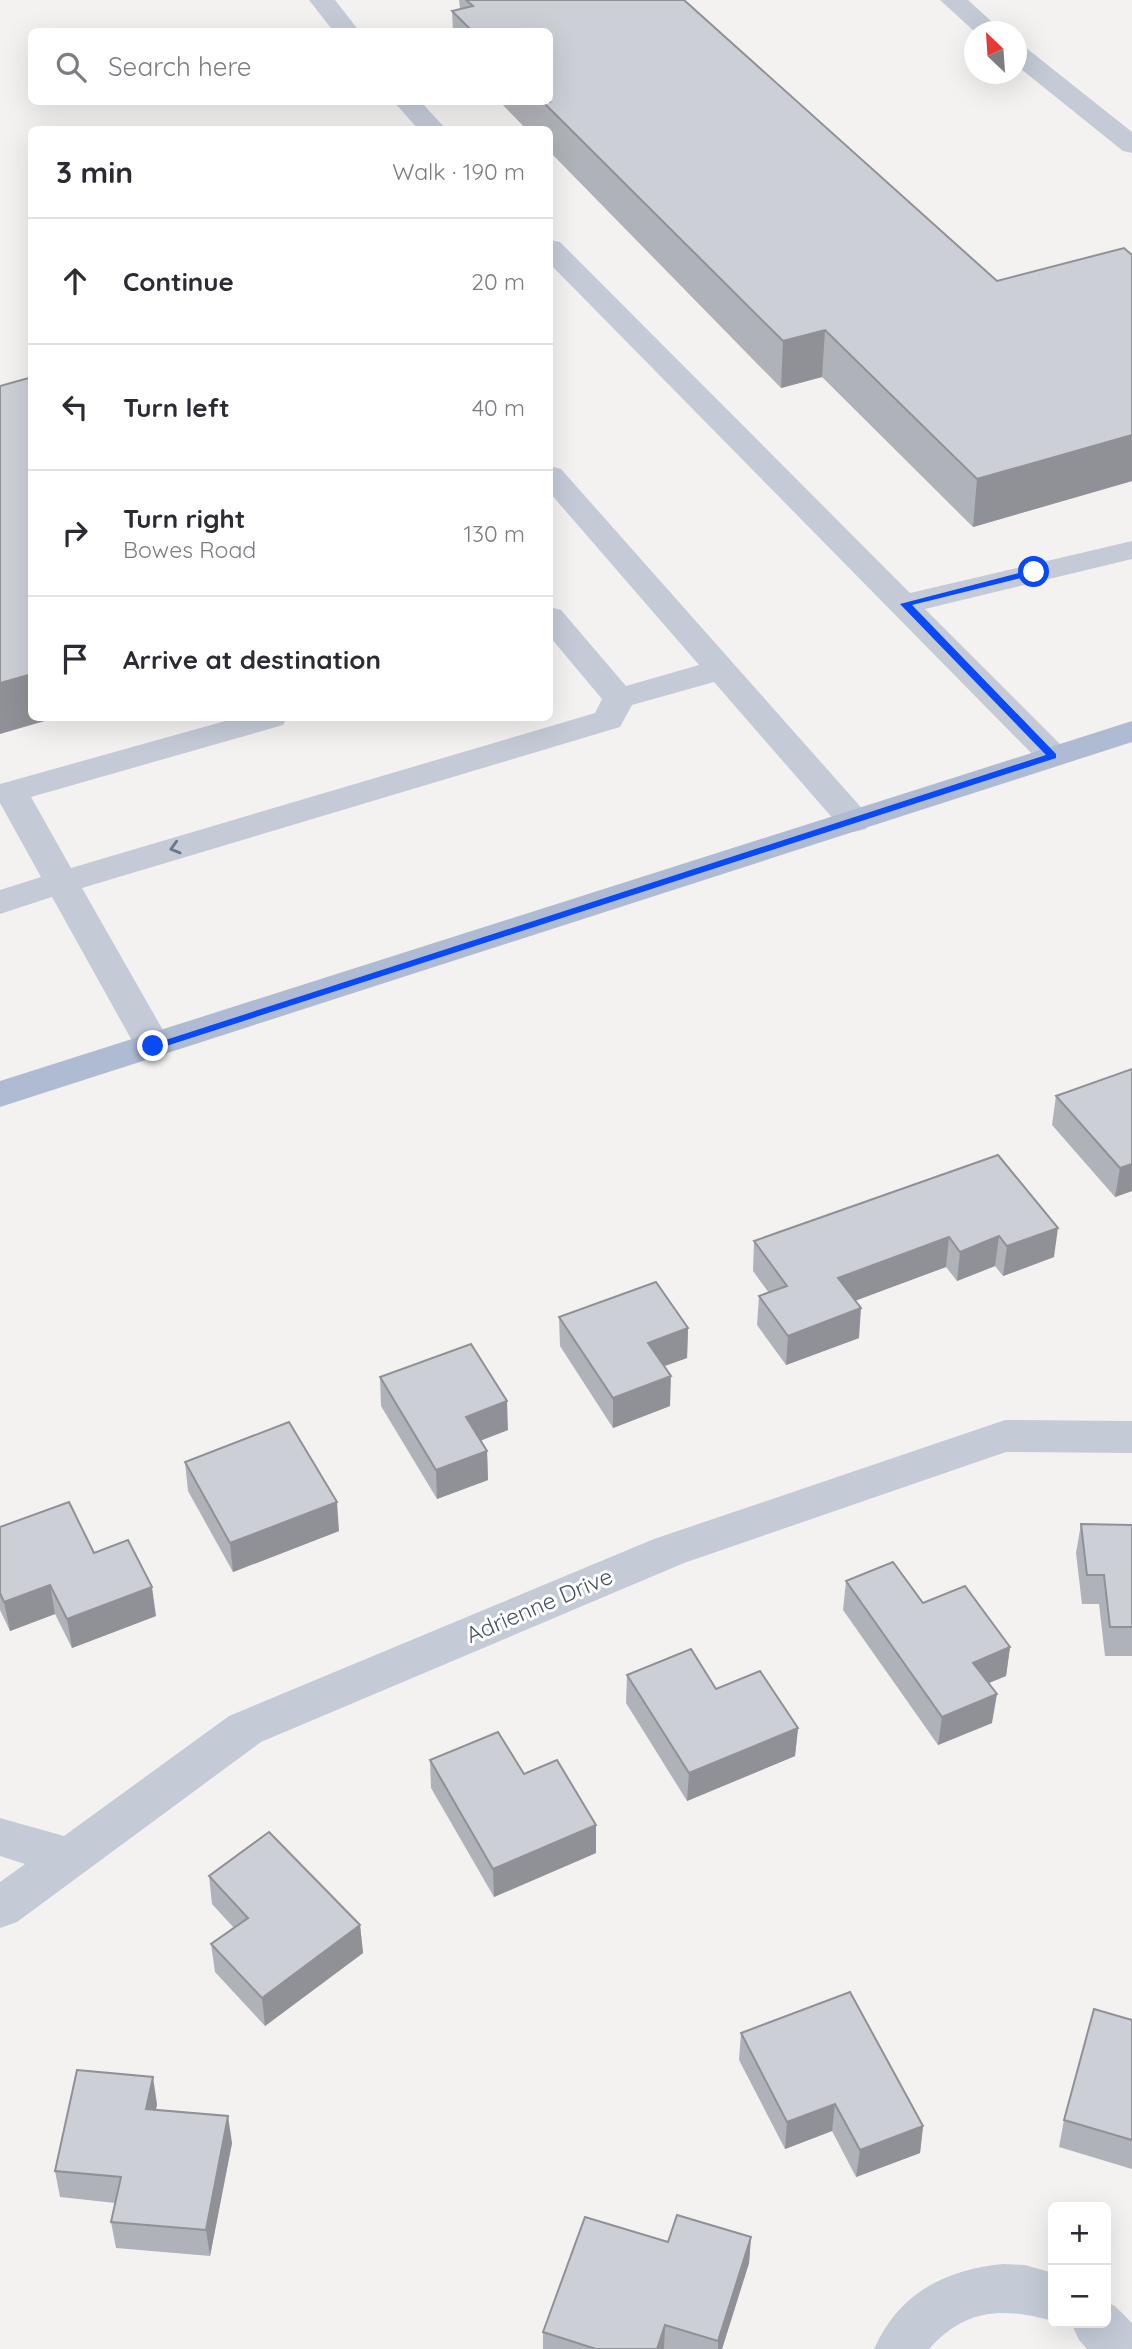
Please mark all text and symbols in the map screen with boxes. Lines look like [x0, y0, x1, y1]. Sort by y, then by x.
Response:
north arrow [964, 21, 1027, 84]
search box [28, 28, 553, 105]
icon: search [52, 48, 90, 86]
text: Search here [108, 50, 252, 83]
text: 3 min [56, 153, 133, 191]
text: Walk · 190 m [392, 157, 525, 186]
icon: ahead [56, 262, 94, 300]
text: Continue [123, 265, 234, 298]
text: 20 m [471, 267, 525, 296]
icon: left [56, 388, 94, 426]
text: Turn left [123, 391, 230, 424]
text: 40 m [472, 393, 525, 422]
text: Turn right [123, 502, 245, 535]
icon: right [56, 514, 94, 552]
text: 130 m [463, 519, 525, 548]
text: Bowes Road [123, 535, 256, 564]
route start [1018, 556, 1049, 587]
icon: arrive [56, 640, 94, 678]
text: Arrive at destination [123, 643, 381, 676]
one-way arrow [169, 839, 181, 854]
route end [137, 1030, 168, 1061]
street label: Adrienne Drive [461, 1561, 617, 1649]
map controls [1048, 2202, 1111, 2328]
button: + [1048, 2202, 1111, 2265]
button: − [1048, 2265, 1111, 2328]

